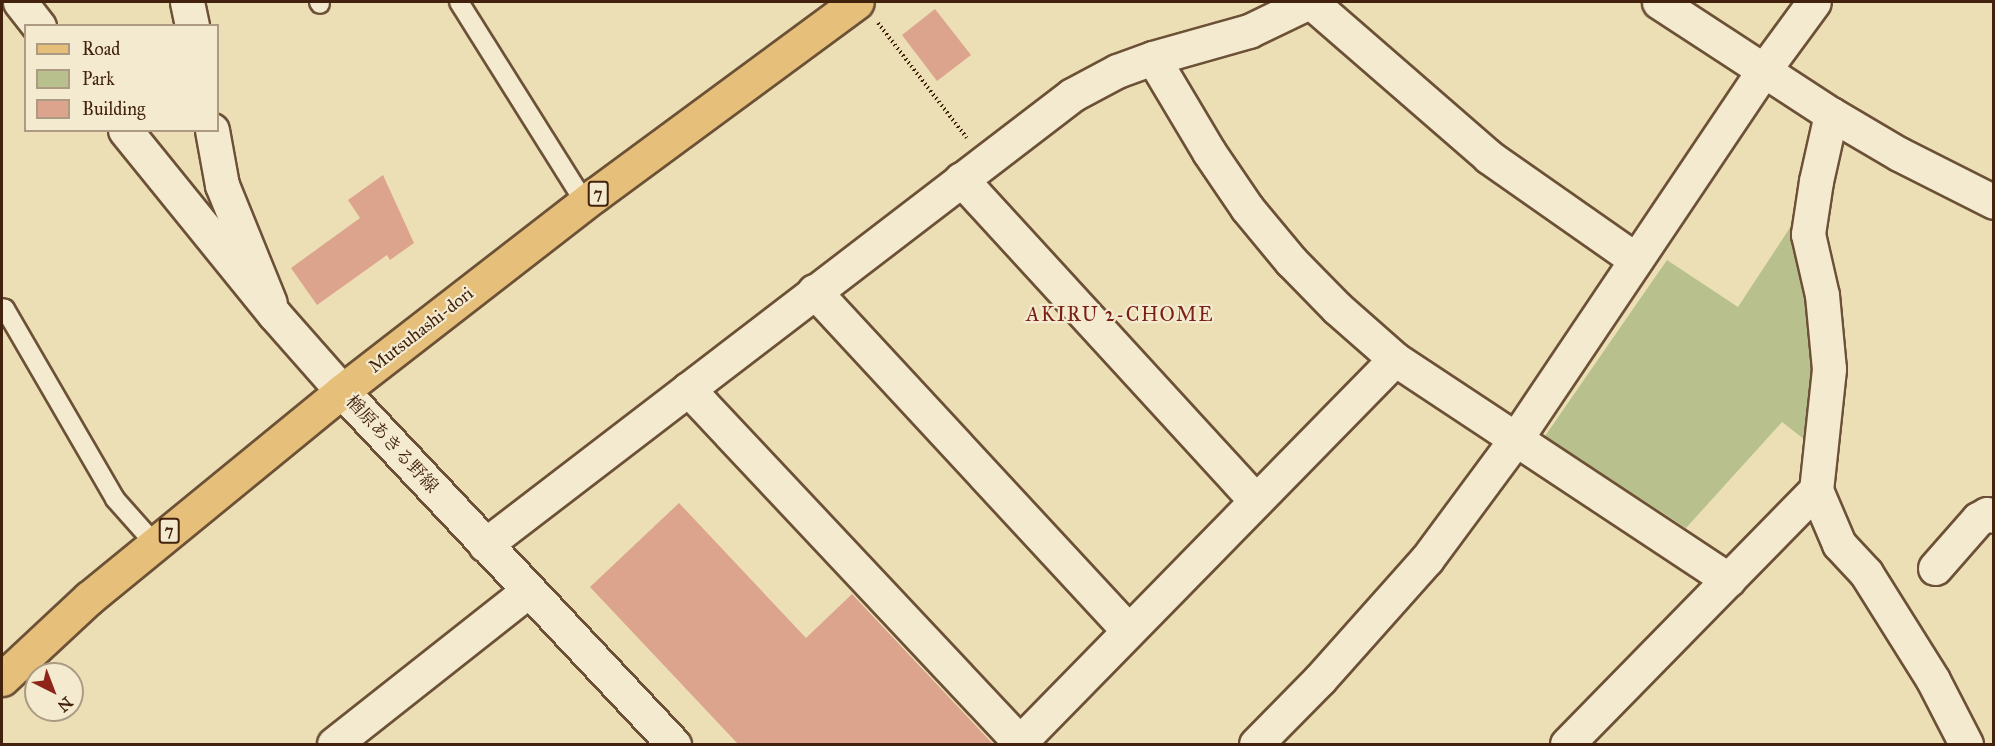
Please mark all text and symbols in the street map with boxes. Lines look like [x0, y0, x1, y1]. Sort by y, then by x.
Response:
legend [24, 24, 219, 132]
text: Road [82, 38, 120, 60]
text: Park [82, 68, 115, 90]
text: Building [82, 98, 145, 120]
road number: 7 [588, 181, 608, 207]
street label: Mutsuhashi-dori [364, 282, 478, 378]
district label: AKIRU 2-CHOME [1026, 302, 1214, 326]
street label: 楢原あきる野線 [341, 391, 443, 497]
road number: 7 [158, 518, 180, 544]
north arrow [24, 662, 84, 722]
text: N [54, 693, 76, 716]

